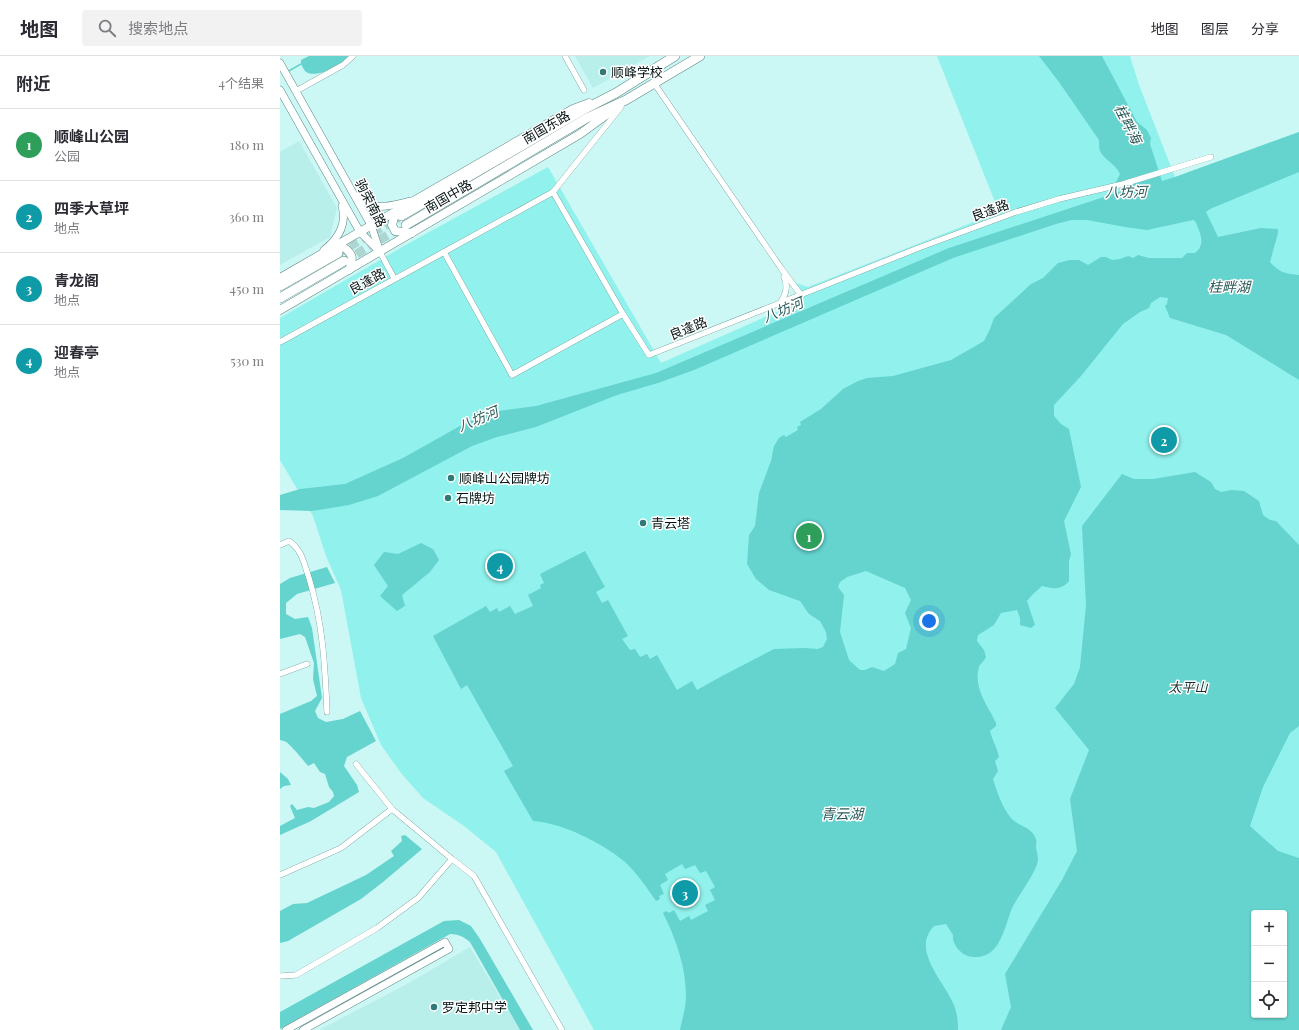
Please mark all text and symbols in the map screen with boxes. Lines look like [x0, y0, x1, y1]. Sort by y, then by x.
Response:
search box [82, 10, 362, 46]
text: 地图 [20, 15, 58, 41]
icon: search [96, 17, 118, 39]
text: 搜索地点 [128, 18, 188, 38]
text: 地图 [1151, 19, 1179, 38]
text: 图层 [1201, 19, 1229, 38]
text: 分享 [1251, 19, 1279, 38]
place label: 顺峰学校 [611, 63, 663, 80]
marker: 顺峰学校 [598, 67, 608, 77]
text: 附近 [16, 72, 50, 94]
text: 4个结果 [219, 74, 264, 91]
water label: 桂畔海 [1110, 101, 1147, 149]
street label: 南国东路 [519, 106, 573, 147]
text: 顺峰山公园 [54, 126, 129, 146]
text: 1 [27, 136, 31, 153]
text: 180 m [230, 136, 264, 153]
text: 公园 [54, 147, 80, 164]
street label: 南国中路 [421, 175, 475, 216]
street label: 驹荣南路 [352, 176, 391, 230]
water label: 八坊河 [1105, 182, 1150, 201]
street label: 良逢路 [969, 195, 1011, 224]
text: 四季大草坪 [54, 198, 129, 218]
text: 2 [26, 208, 32, 225]
text: 360 m [229, 208, 264, 225]
text: 地点 [54, 219, 80, 236]
street label: 良逢路 [346, 264, 388, 297]
text: 青龙阁 [54, 270, 99, 290]
water label: 桂畔湖 [1208, 277, 1252, 296]
text: 3 [26, 280, 32, 297]
text: 450 m [230, 280, 264, 297]
text: 地点 [54, 291, 80, 308]
water label: 八坊河 [760, 291, 809, 326]
street label: 良逢路 [667, 312, 709, 343]
text: 迎春亭 [54, 342, 99, 362]
text: 4 [26, 352, 32, 369]
text: 530 m [230, 352, 264, 369]
text: 地点 [54, 363, 80, 380]
water label: 八坊河 [455, 400, 504, 435]
pin: 2 [1151, 425, 1177, 455]
place label: 顺峰山公园牌坊 [459, 469, 550, 486]
marker: 顺峰山公园牌坊 [446, 473, 456, 483]
place label: 石牌坊 [456, 489, 495, 506]
marker: 石牌坊 [443, 493, 453, 503]
place label: 青云塔 [651, 514, 690, 531]
marker: 青云塔 [638, 518, 648, 528]
pin: 1 [796, 521, 822, 551]
pin: 4 [487, 551, 513, 581]
your location [919, 611, 939, 631]
park label: 太平山 [1168, 678, 1208, 695]
water label: 青云湖 [821, 804, 865, 823]
pin: 3 [672, 878, 698, 908]
map controls [1251, 910, 1287, 1018]
button: + [1251, 910, 1287, 946]
button: − [1251, 946, 1287, 982]
button: locate [1251, 982, 1287, 1018]
place label: 罗定邦中学 [442, 998, 507, 1015]
marker: 罗定邦中学 [429, 1002, 439, 1012]

